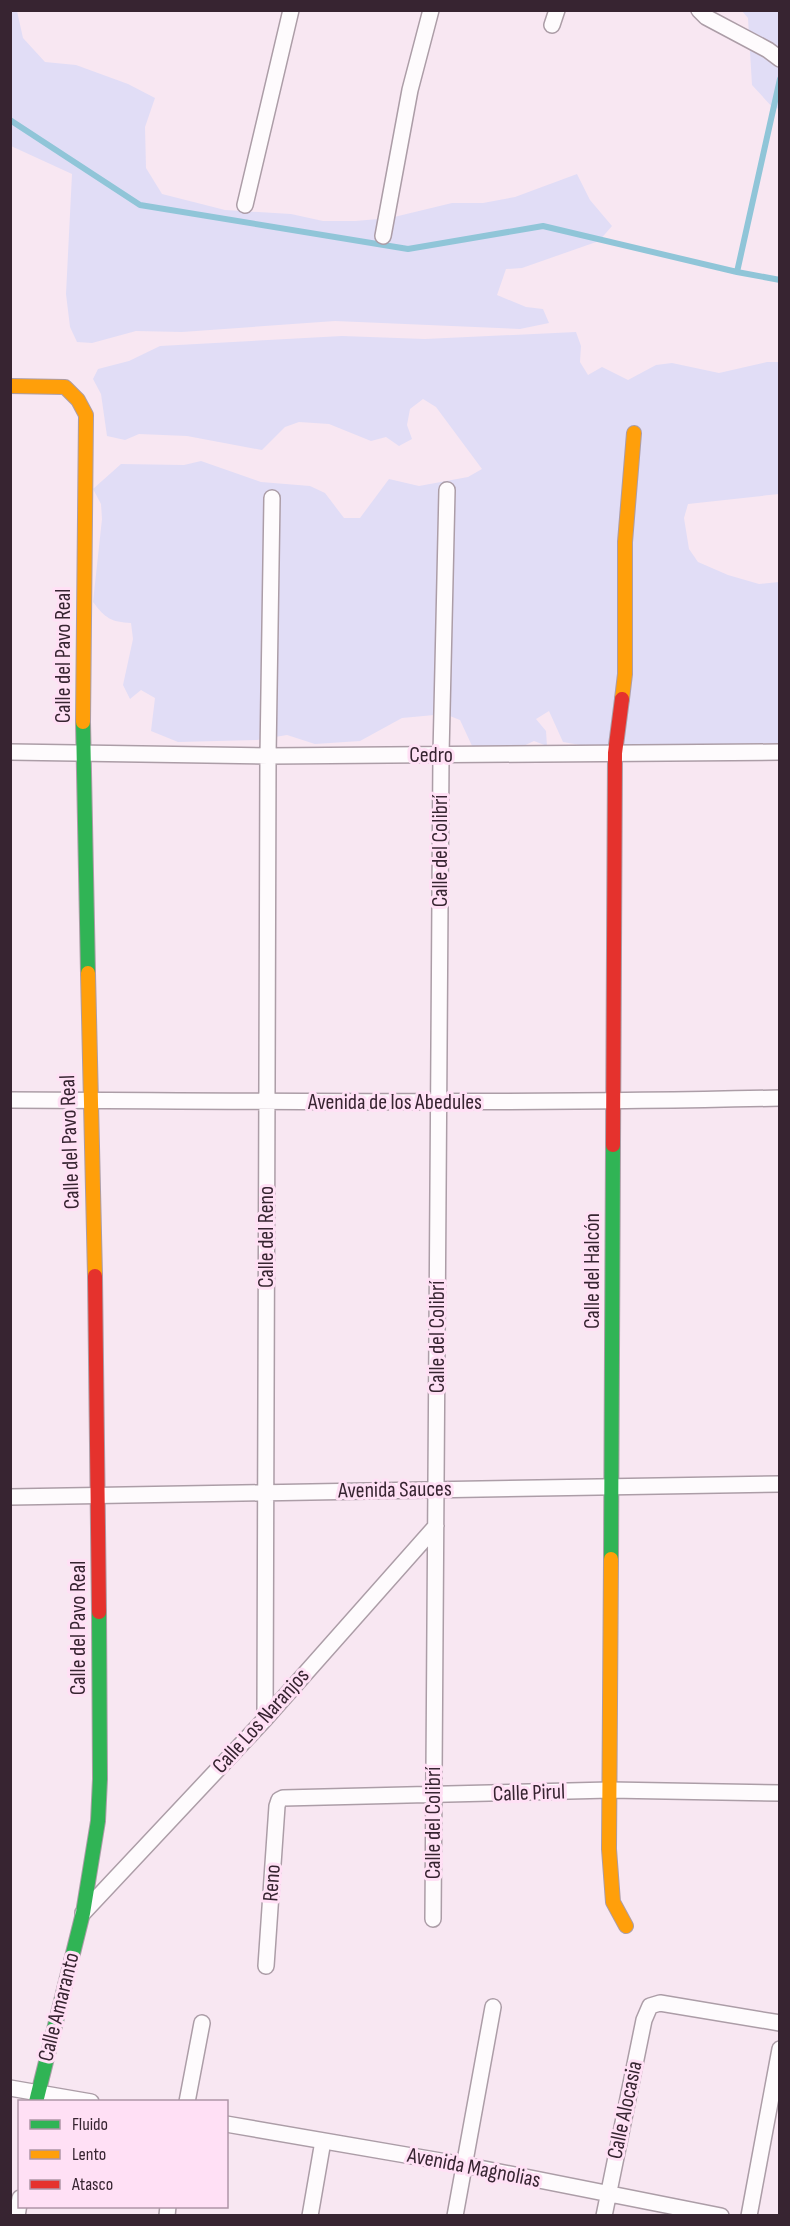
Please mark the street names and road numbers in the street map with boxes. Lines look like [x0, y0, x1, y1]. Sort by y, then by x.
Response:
street label: Calle del Pavo Real [50, 589, 77, 723]
street label: Cedro [409, 742, 453, 769]
street label: Calle del Colibrí [427, 794, 454, 907]
street label: Calle del Pavo Real [54, 1074, 86, 1210]
street label: Avenida de los Abedules [307, 1089, 482, 1116]
street label: Calle del Reno [253, 1186, 280, 1288]
street label: Calle del Halcón [579, 1213, 606, 1329]
street label: Calle del Colibrí [424, 1280, 451, 1393]
street label: Avenida Sauces [337, 1476, 452, 1505]
street label: Calle del Pavo Real [65, 1561, 92, 1695]
street label: Calle Los Naranjos [207, 1663, 315, 1779]
street label: Calle del Colibrí [420, 1766, 447, 1879]
street label: Calle Pirul [492, 1778, 566, 1808]
street label: Reno [257, 1863, 287, 1903]
street label: Calle Amaranto [32, 1950, 86, 2064]
street label: Calle Alocasia [601, 2058, 649, 2162]
street label: Avenida Magnolias [404, 2142, 543, 2194]

